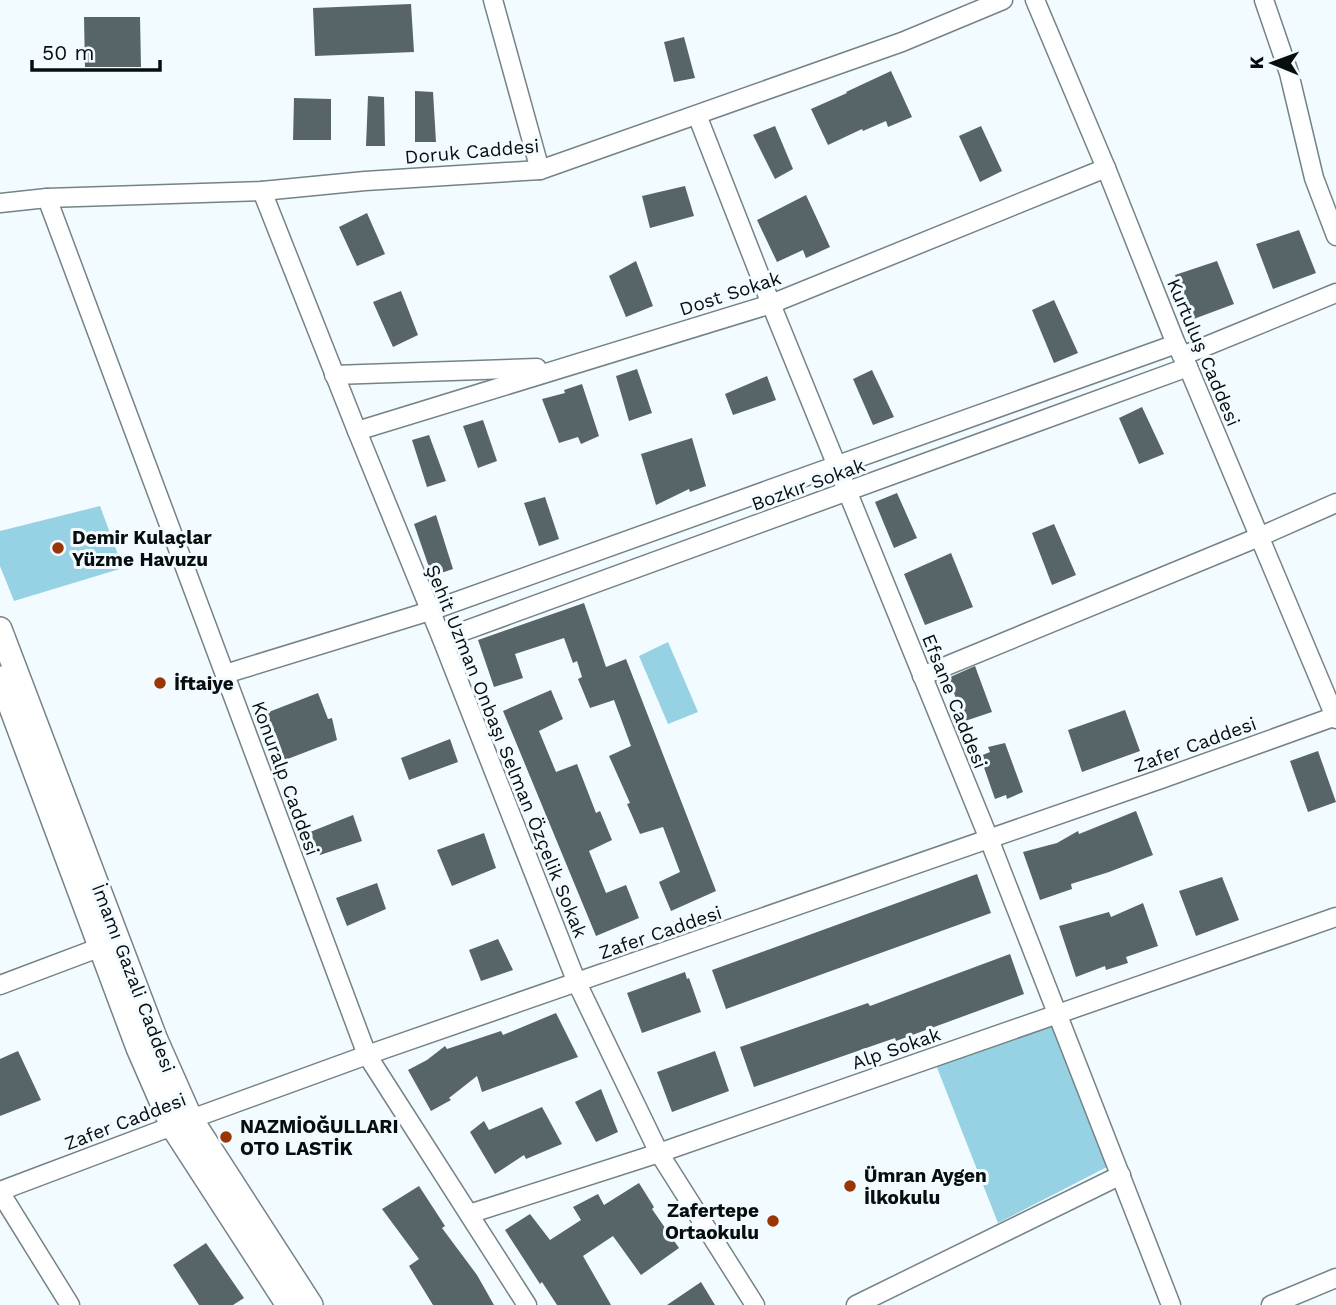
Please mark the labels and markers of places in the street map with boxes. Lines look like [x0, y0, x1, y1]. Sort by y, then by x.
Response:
place label: Demir Kulaçlar Yüzme Havuzu [72, 526, 213, 571]
marker: Demir Kulaçlar Yüzme Havuzu [50, 540, 66, 556]
place label: İftaiye [174, 672, 234, 695]
marker: İftaiye [152, 675, 168, 691]
place label: NAZMİOĞULLARI OTO LASTİK [240, 1115, 398, 1160]
marker: NAZMİOĞULLARI OTO LASTİK [218, 1129, 234, 1145]
place label: Ümran Aygen İlkokulu [864, 1164, 987, 1209]
marker: Ümran Aygen İlkokulu [842, 1178, 858, 1194]
place label: Zafertepe Ortaokulu [665, 1199, 759, 1244]
marker: Zafertepe Ortaokulu [765, 1213, 781, 1229]

